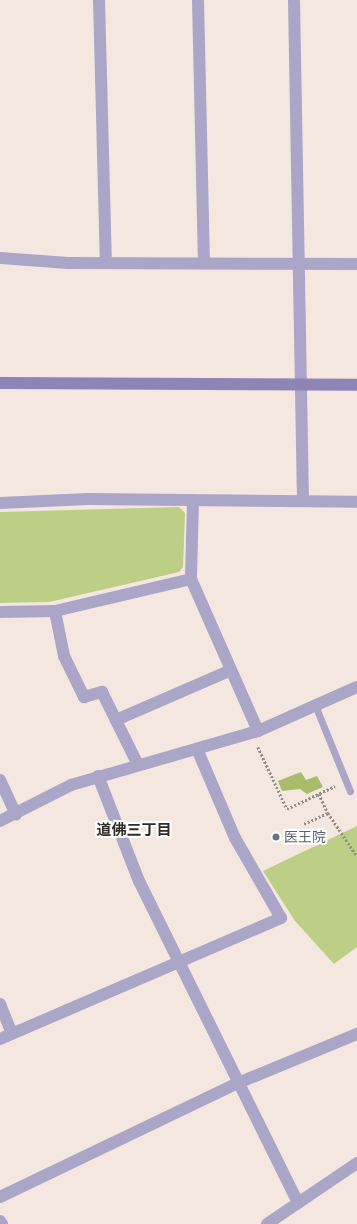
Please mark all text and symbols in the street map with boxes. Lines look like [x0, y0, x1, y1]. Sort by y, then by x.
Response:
district label: 道佛三丁目 [97, 821, 171, 839]
place label: 医王院 [284, 829, 326, 845]
marker: 医王院 [271, 832, 281, 842]

